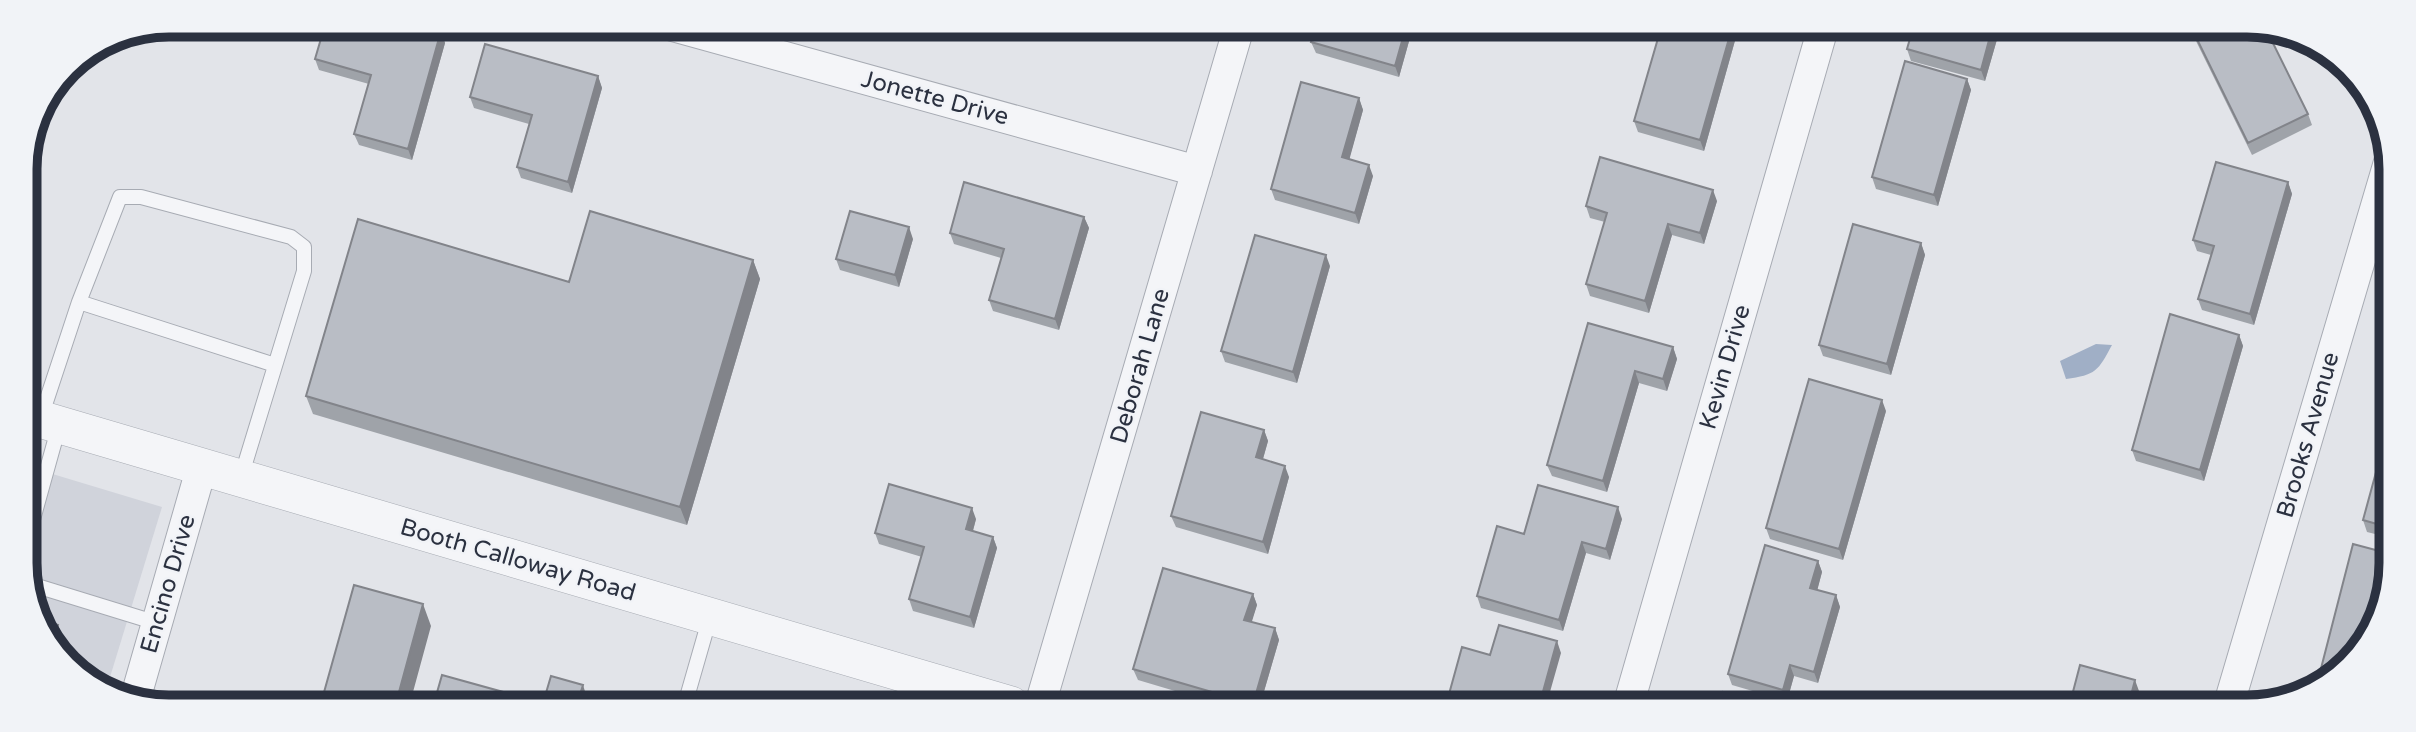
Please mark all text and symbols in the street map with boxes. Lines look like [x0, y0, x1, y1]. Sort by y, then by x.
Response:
street label: Jonette Drive [858, 64, 1012, 132]
street label: Deborah Lane [1104, 285, 1176, 447]
street label: Kevin Drive [1693, 301, 1757, 433]
street label: Brooks Avenue [2270, 349, 2346, 521]
street label: Encino Drive [134, 511, 202, 657]
street label: Booth Calloway Road [397, 512, 639, 608]

